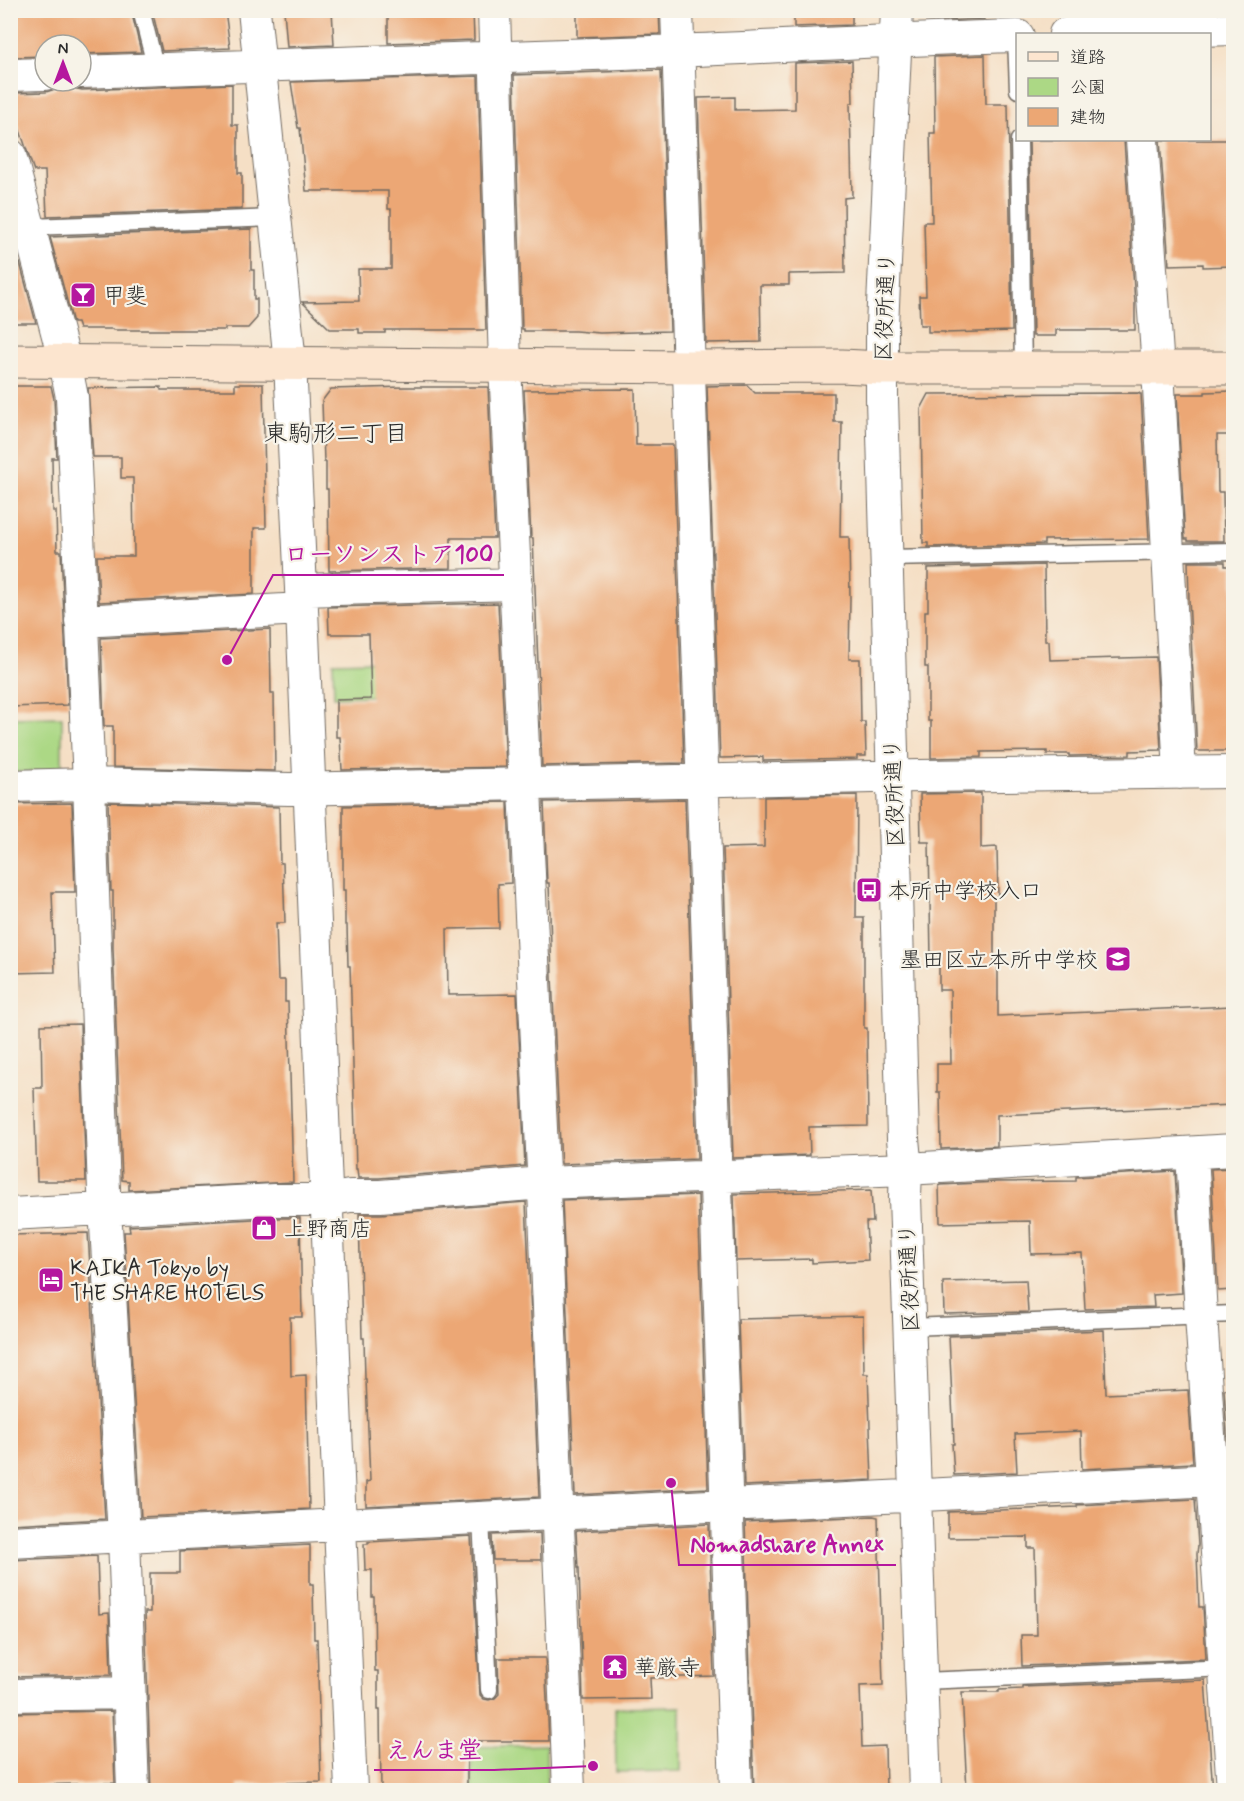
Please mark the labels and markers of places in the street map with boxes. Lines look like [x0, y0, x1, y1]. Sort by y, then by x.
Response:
bar icon: 甲斐 [68, 280, 98, 310]
place label: 甲斐 [103, 283, 147, 311]
callout: ローソンストア100 [273, 533, 504, 575]
bus stop icon: 本所中学校入口 [854, 875, 884, 905]
place label: 本所中学校入口 [888, 878, 1042, 906]
school or university icon: 墨田区立本所中学校 [1103, 944, 1133, 974]
place label: 墨田区立本所中学校 [900, 947, 1098, 975]
shop icon: 上野商店 [249, 1213, 279, 1243]
place label: 上野商店 [284, 1216, 372, 1244]
place label: KAIKA Tokyo by THE SHARE HOTELS [70, 1255, 264, 1308]
hotel icon: KAIKA Tokyo by THE SHARE HOTELS [36, 1265, 66, 1295]
callout: Nomadshare Annex [679, 1523, 896, 1565]
temple icon: 華厳寺 [600, 1652, 630, 1682]
place label: 華厳寺 [634, 1655, 700, 1683]
callout: えんま堂 [374, 1728, 494, 1770]

